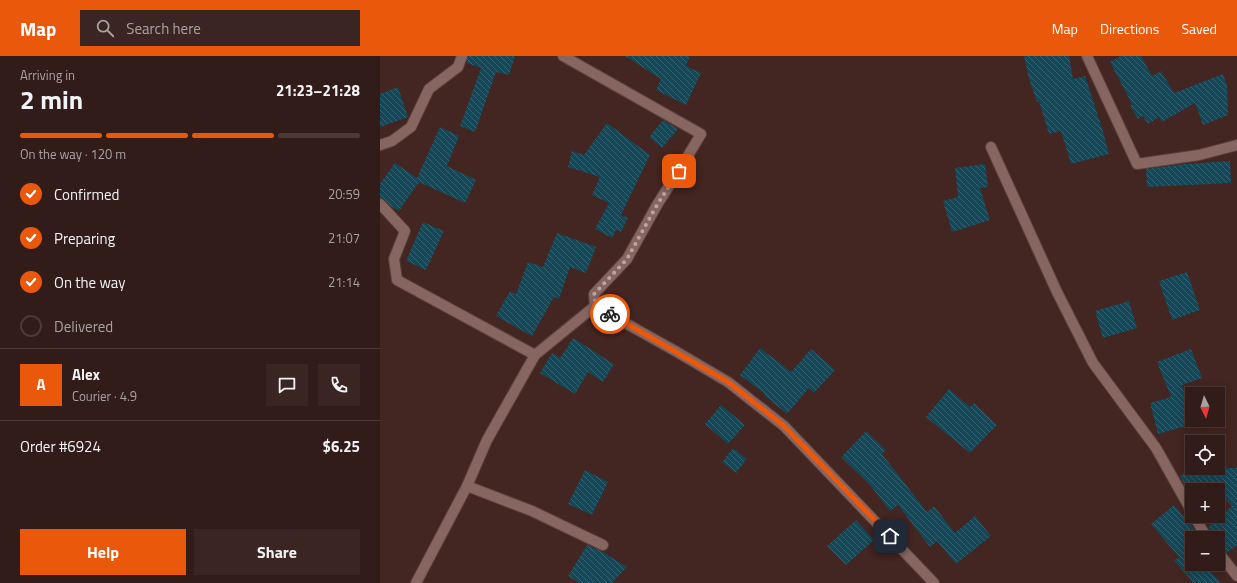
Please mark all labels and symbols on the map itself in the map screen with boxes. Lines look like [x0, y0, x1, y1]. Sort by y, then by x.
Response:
pin [662, 154, 696, 188]
courier [590, 294, 630, 334]
north arrow [1185, 387, 1225, 427]
pin [873, 519, 907, 553]

